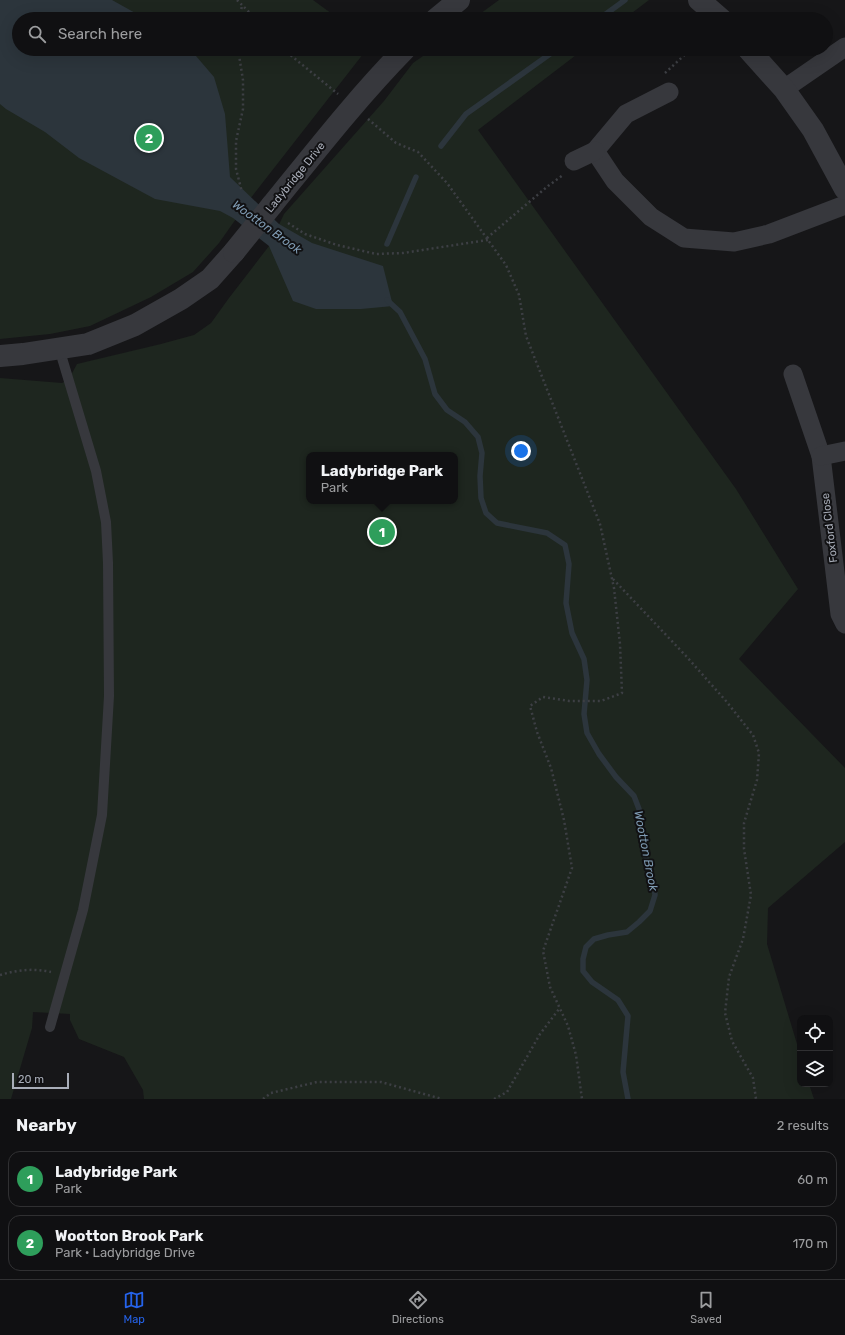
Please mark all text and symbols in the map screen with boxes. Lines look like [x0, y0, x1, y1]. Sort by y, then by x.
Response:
search box [12, 12, 833, 56]
icon: search [26, 23, 48, 45]
text: Search here [58, 25, 142, 43]
pin: 2 [136, 123, 162, 153]
street label: Ladybridge Drive [263, 140, 328, 215]
water label: Wootton Brook [230, 197, 305, 257]
your location [511, 441, 531, 461]
popup [306, 452, 458, 504]
text: Ladybridge Park [321, 462, 443, 480]
text: Park [321, 480, 348, 495]
street label: Foxford Close [819, 492, 840, 564]
pin: 1 [369, 517, 395, 547]
water label: Wootton Brook [631, 810, 661, 893]
map controls [797, 1015, 833, 1087]
button: locate [797, 1015, 833, 1051]
button: layers [797, 1051, 833, 1087]
scale bar [12, 1071, 69, 1090]
text: 20 m [18, 1073, 44, 1086]
text: Nearby [16, 1115, 77, 1135]
text: 2 results [777, 1118, 829, 1133]
text: Ladybridge Park [55, 1163, 177, 1181]
text: 1 [27, 1172, 33, 1187]
text: 60 m [797, 1172, 828, 1187]
text: Park [55, 1181, 82, 1196]
text: Wootton Brook Park [55, 1227, 203, 1245]
text: 2 [26, 1236, 34, 1251]
text: 170 m [793, 1236, 828, 1251]
text: Park · Ladybridge Drive [55, 1245, 195, 1260]
tab: Map [123, 1289, 145, 1326]
tab: Directions [392, 1289, 444, 1326]
tab: Saved [690, 1289, 722, 1326]

